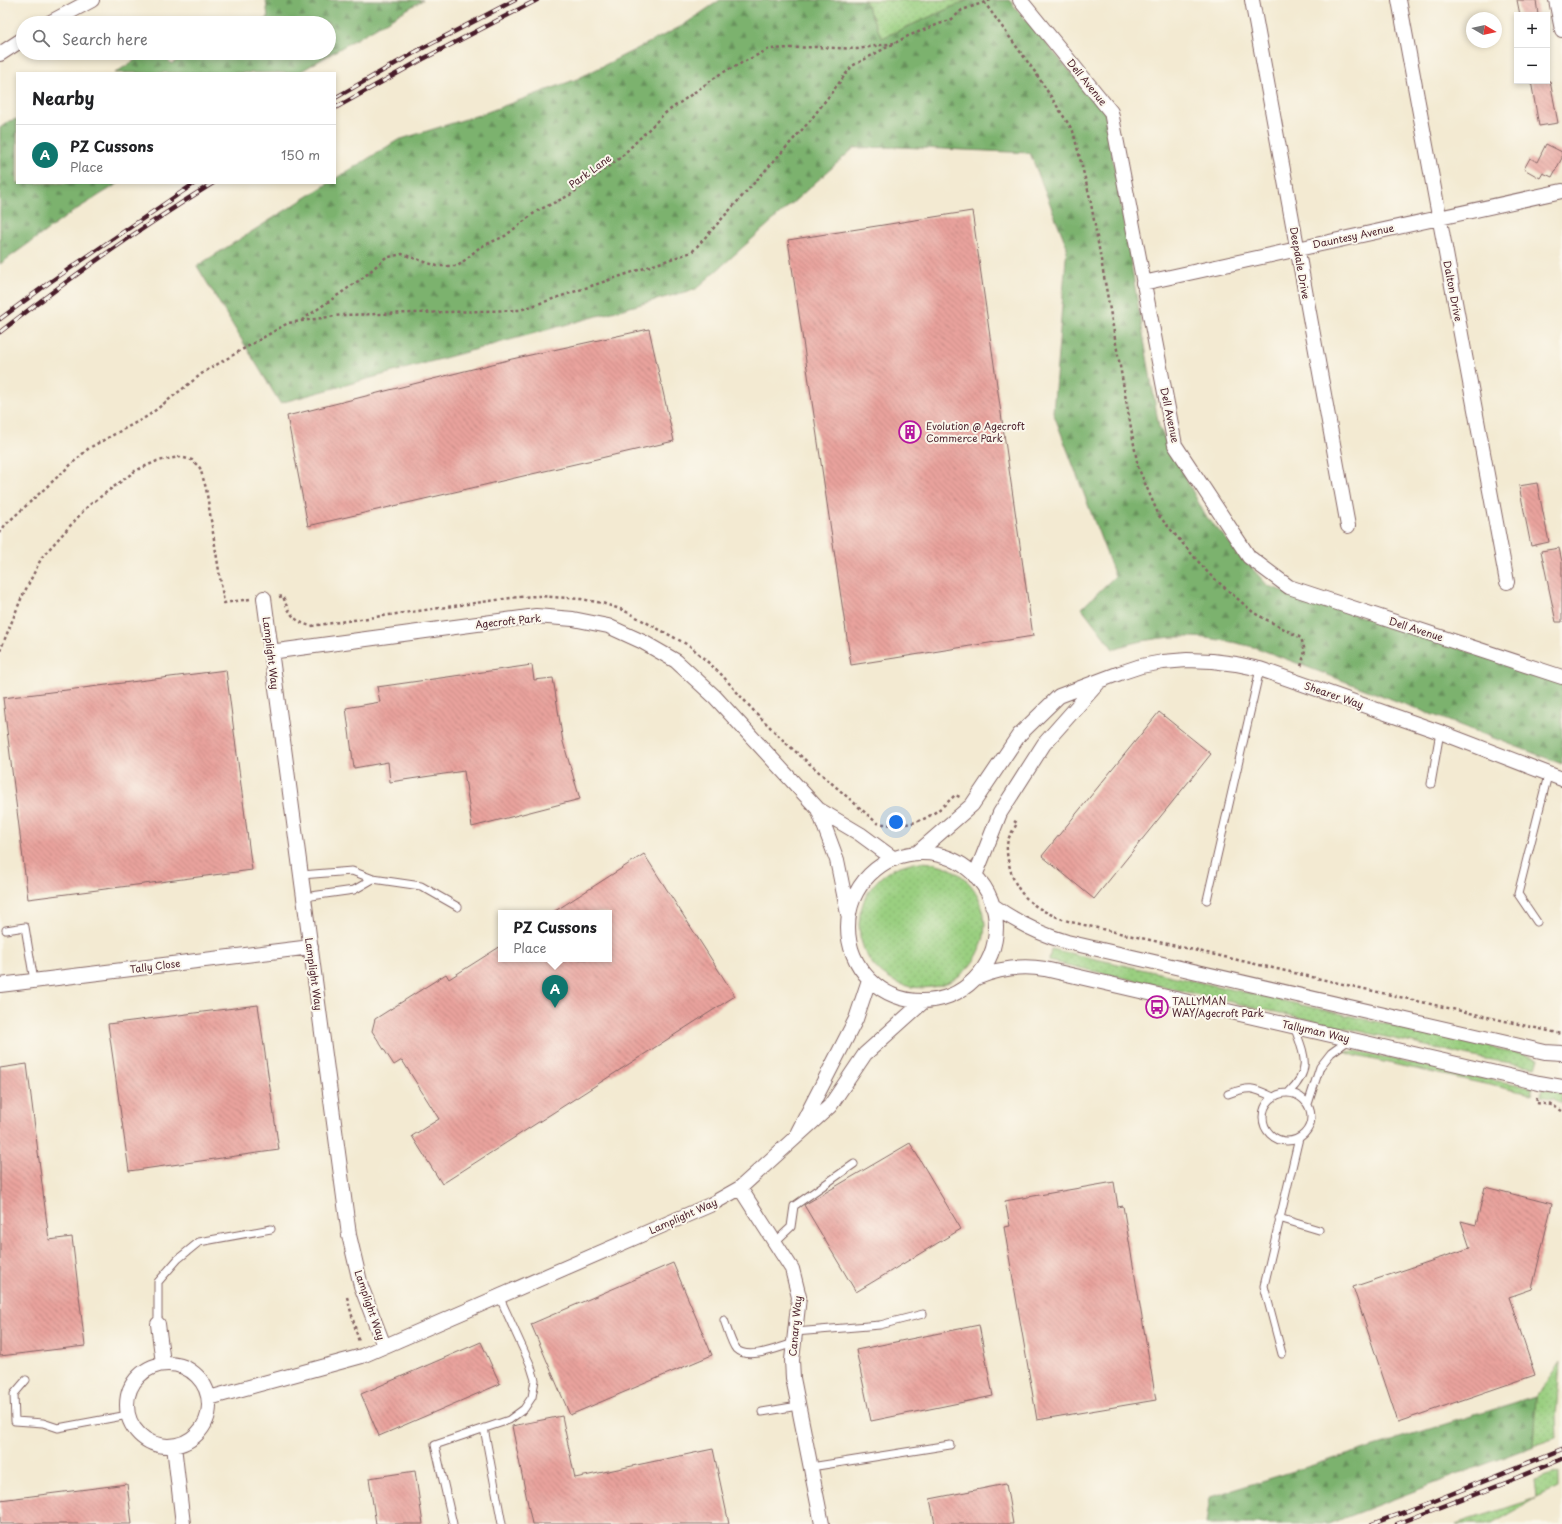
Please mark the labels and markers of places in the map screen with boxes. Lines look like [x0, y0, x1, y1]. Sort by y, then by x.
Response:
place label: Evolution @ Agecroft Commerce Park [926, 418, 1025, 445]
building icon: Evolution @ Agecroft Commerce Park [897, 419, 923, 445]
pin: A [542, 975, 568, 1008]
place label: TALLYMAN WAY/Agecroft Park [1172, 993, 1264, 1020]
bus stop icon: TALLYMAN WAY/Agecroft Park [1144, 994, 1170, 1020]

